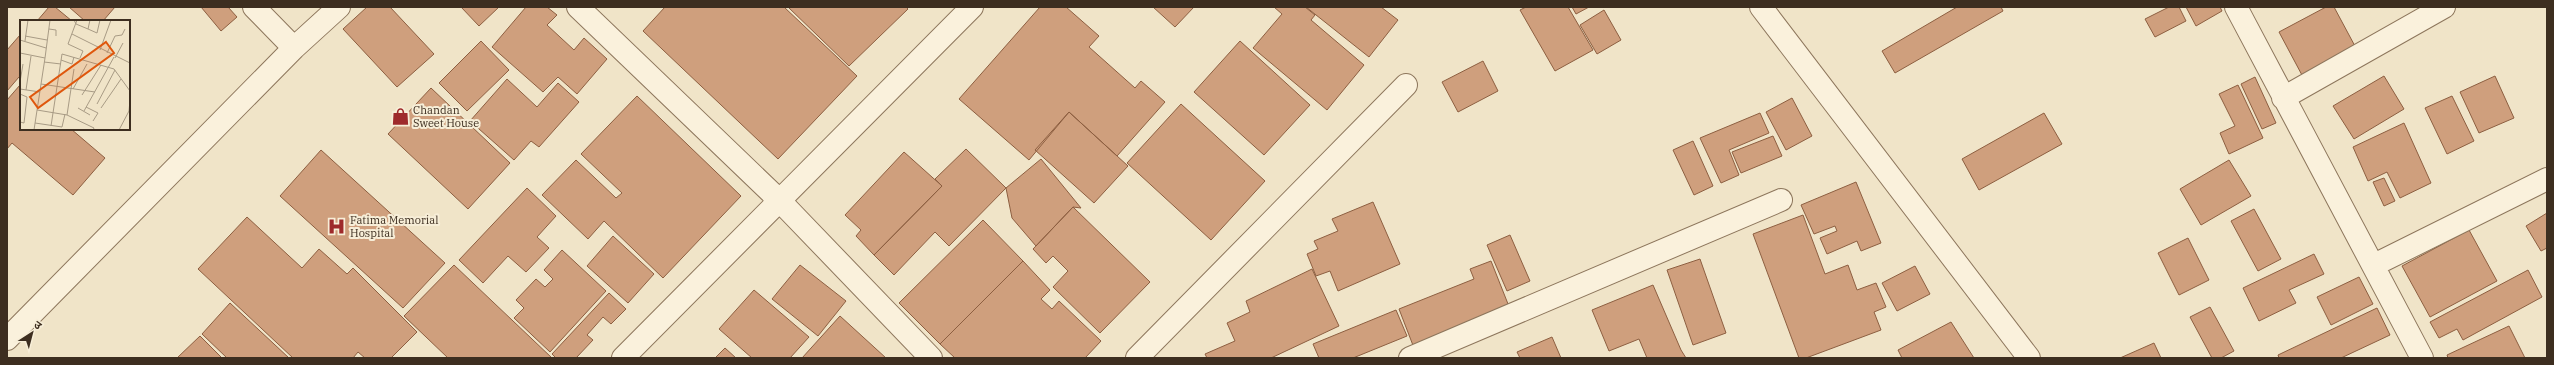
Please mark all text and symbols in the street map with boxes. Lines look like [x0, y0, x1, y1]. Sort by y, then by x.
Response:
inset map [20, 20, 130, 130]
place label: Chandan Sweet House [413, 103, 479, 130]
shop icon: Chandan Sweet House [390, 106, 410, 126]
place label: Fatima Memorial Hospital [350, 213, 439, 240]
hospital icon: Fatima Memorial Hospital [327, 216, 347, 236]
north arrow [12, 313, 52, 353]
text: उ [31, 317, 45, 333]

